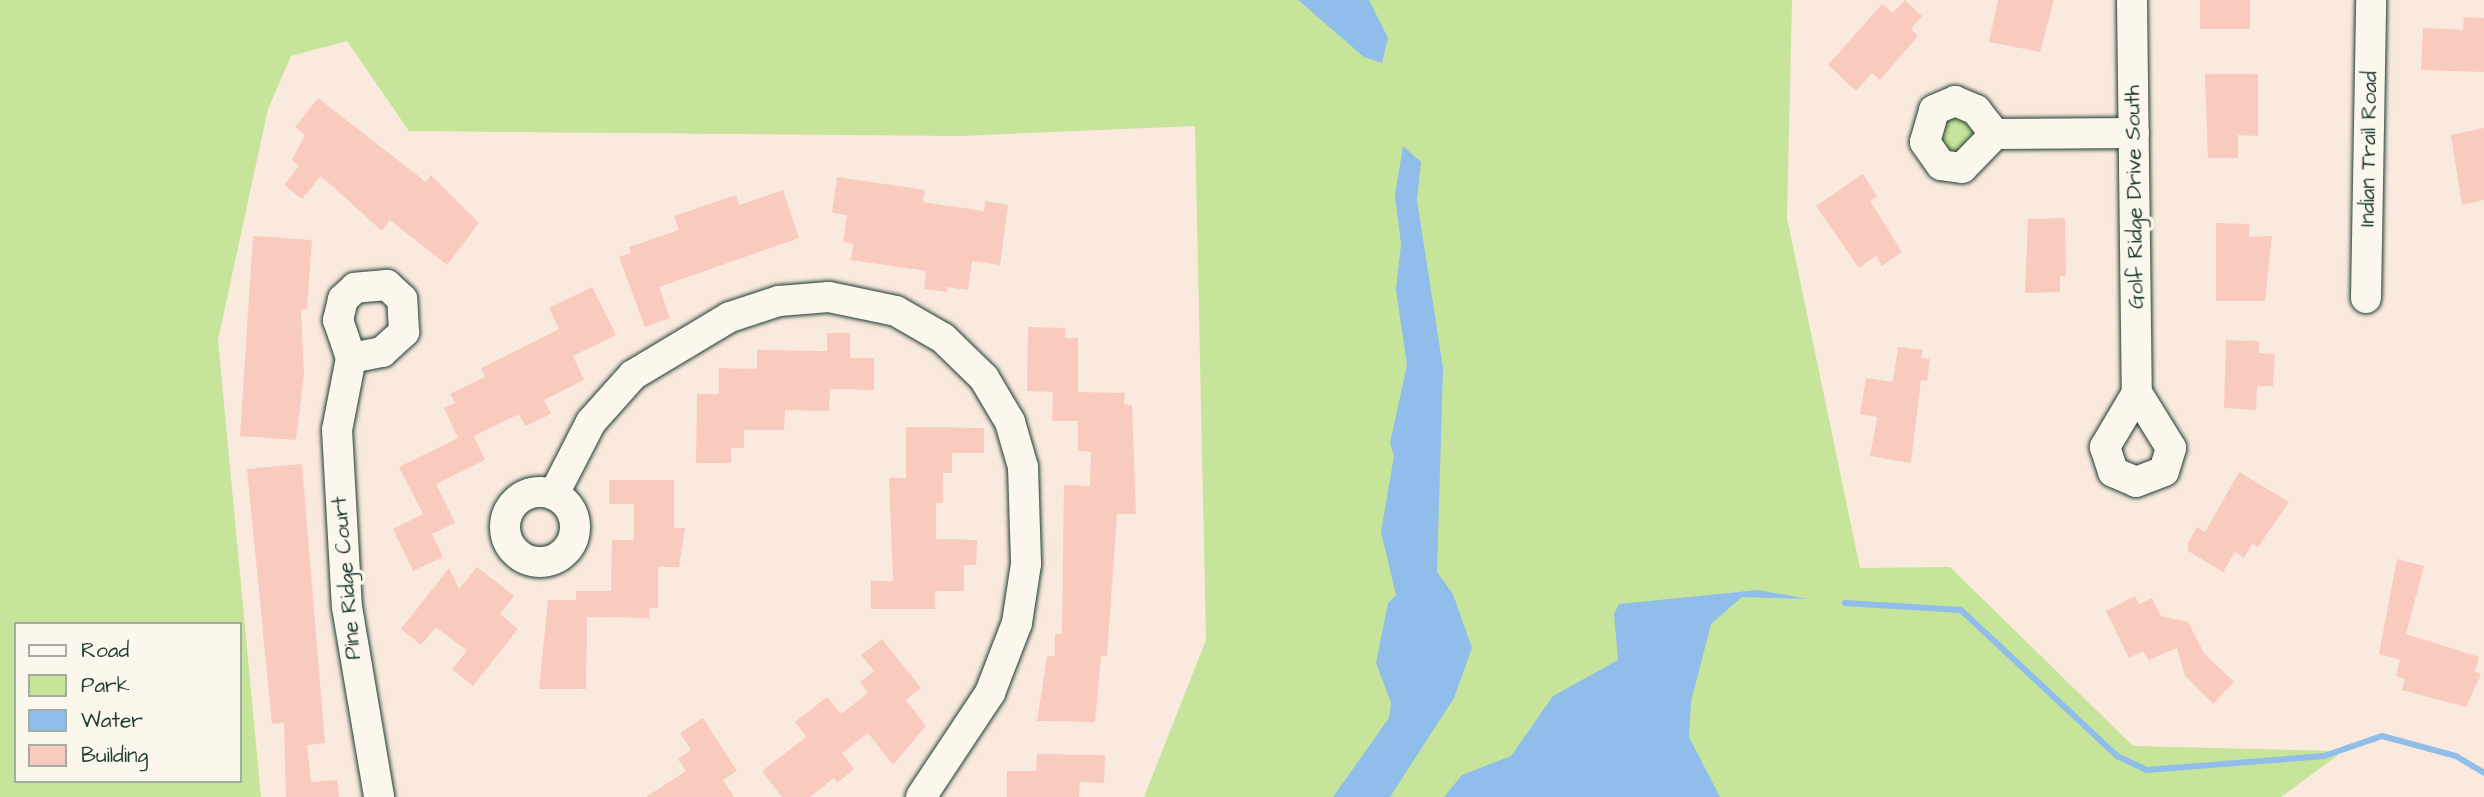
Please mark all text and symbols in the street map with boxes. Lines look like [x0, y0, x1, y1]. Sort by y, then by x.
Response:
street label: Indian Trail Road [2355, 71, 2383, 227]
street label: Golf Ridge Drive South [2120, 85, 2150, 309]
street label: Pine Ridge Court [327, 495, 367, 661]
legend [14, 622, 242, 783]
text: Road [81, 636, 129, 665]
text: Park [81, 671, 130, 700]
text: Water [81, 706, 143, 735]
text: Building [81, 741, 148, 770]

